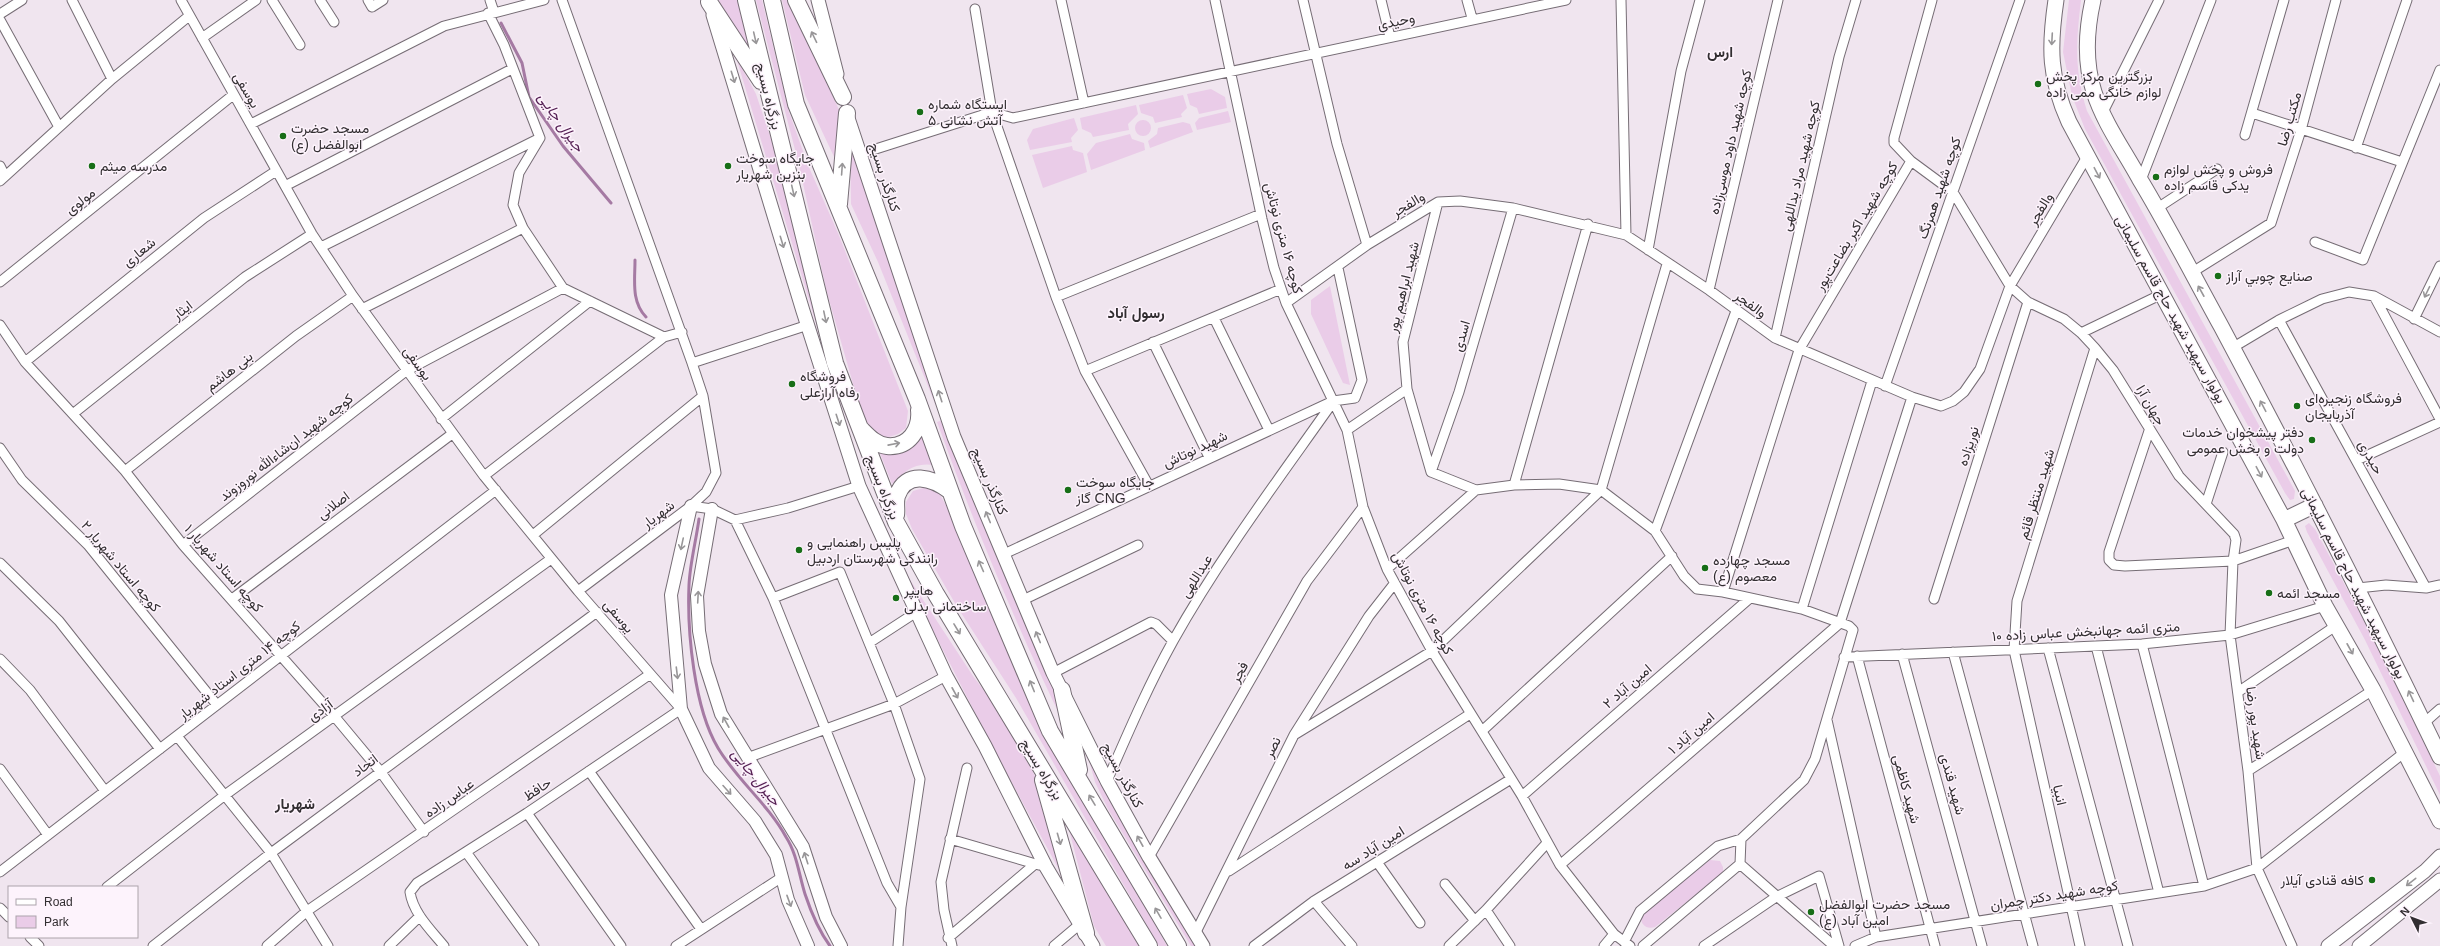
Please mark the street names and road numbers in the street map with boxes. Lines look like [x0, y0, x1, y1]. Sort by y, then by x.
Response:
street label: وحیدی [1376, 9, 1416, 34]
street label: بزرگراه بسیج [750, 61, 785, 132]
street label: کوچه شهید داود موسی‌زاده [1706, 68, 1756, 216]
street label: یوسفی [230, 69, 264, 111]
street label: مکتب رضا [2274, 90, 2305, 148]
street label: کوچه شهید مراد یداللهی [1777, 99, 1825, 233]
street label: کوچه شهید همرنگ [1914, 135, 1966, 242]
street label: کنارگذر بسیج [863, 140, 904, 215]
street label: کوچه شهید اکبر بضاعت‌پور [1811, 159, 1902, 295]
street label: کوچه ۱۶ متری نوتاش [1260, 181, 1307, 296]
street label: مولوی [62, 184, 99, 219]
street label: والفجر [1388, 188, 1428, 221]
street label: والفجر [2024, 190, 2057, 230]
street label: بولوار سپهبد شهید حاج قاسم سلیمانی [2110, 212, 2230, 407]
street label: شعاری [119, 234, 159, 271]
street label: شهید ابراهیم پور [1384, 240, 1424, 336]
street label: والفجر [1731, 287, 1770, 322]
street label: ایثار [168, 297, 196, 324]
street label: اسدی [1449, 319, 1474, 354]
street label: یوسفی [399, 343, 436, 384]
street label: بنی هاشم [202, 348, 256, 395]
street label: جهان آرا [2132, 382, 2169, 428]
street label: کوچه شهید ان‌شاءالله نوروزوند [216, 390, 357, 506]
street label: نوریزاده [1954, 424, 1983, 468]
street label: شهید نوتاش [1160, 427, 1230, 472]
street label: حیدری [2354, 437, 2387, 477]
street label: کنارگذر بسیج [966, 445, 1011, 518]
street label: شهید منتظر قائم [2015, 447, 2058, 541]
street label: بزرگراه بسیج [860, 452, 903, 523]
street label: بولوار سپهبد شهید حاج قاسم سلیمانی [2296, 485, 2409, 683]
street label: اصلانی [314, 488, 353, 523]
street label: شهریار [638, 497, 678, 533]
street label: کوچه استاد شهریار ۲ [77, 517, 164, 616]
street label: کوچه استاد شهریار ۱ [180, 521, 266, 616]
street label: کوچه ۱۶ متری نوتاش [1387, 549, 1457, 658]
street label: عبداللهی [1177, 551, 1216, 601]
street label: یوسفی [600, 596, 637, 637]
street label: کوچه ۱۴ متری استاد شهریار [174, 617, 305, 725]
street label: ۱۰ متری ائمه جهانبخش عباس زاده [1992, 618, 2181, 645]
street label: فجر [1226, 659, 1252, 687]
street label: ۲ امین آباد [1599, 661, 1655, 712]
street label: شهید پور رضا [2241, 685, 2269, 761]
street label: آزادی [304, 695, 338, 725]
street label: ۱ امین آباد [1665, 709, 1718, 758]
street label: نصر [1260, 734, 1285, 761]
street label: بزرگراه بسیج [1015, 735, 1067, 804]
street label: کنارگذر بسیج [1096, 740, 1147, 812]
street label: اتحاد [349, 750, 381, 780]
street label: شهید قندی [1936, 752, 1969, 817]
street label: شهید کاظمی [1889, 753, 1924, 825]
street label: حافظ [520, 774, 554, 804]
street label: عباس زاده [421, 775, 477, 822]
street label: انبیا [2049, 783, 2070, 807]
street label: امین آباد سه [1339, 823, 1408, 874]
street label: کوچه شهید دکتر چمران [1989, 877, 2119, 915]

